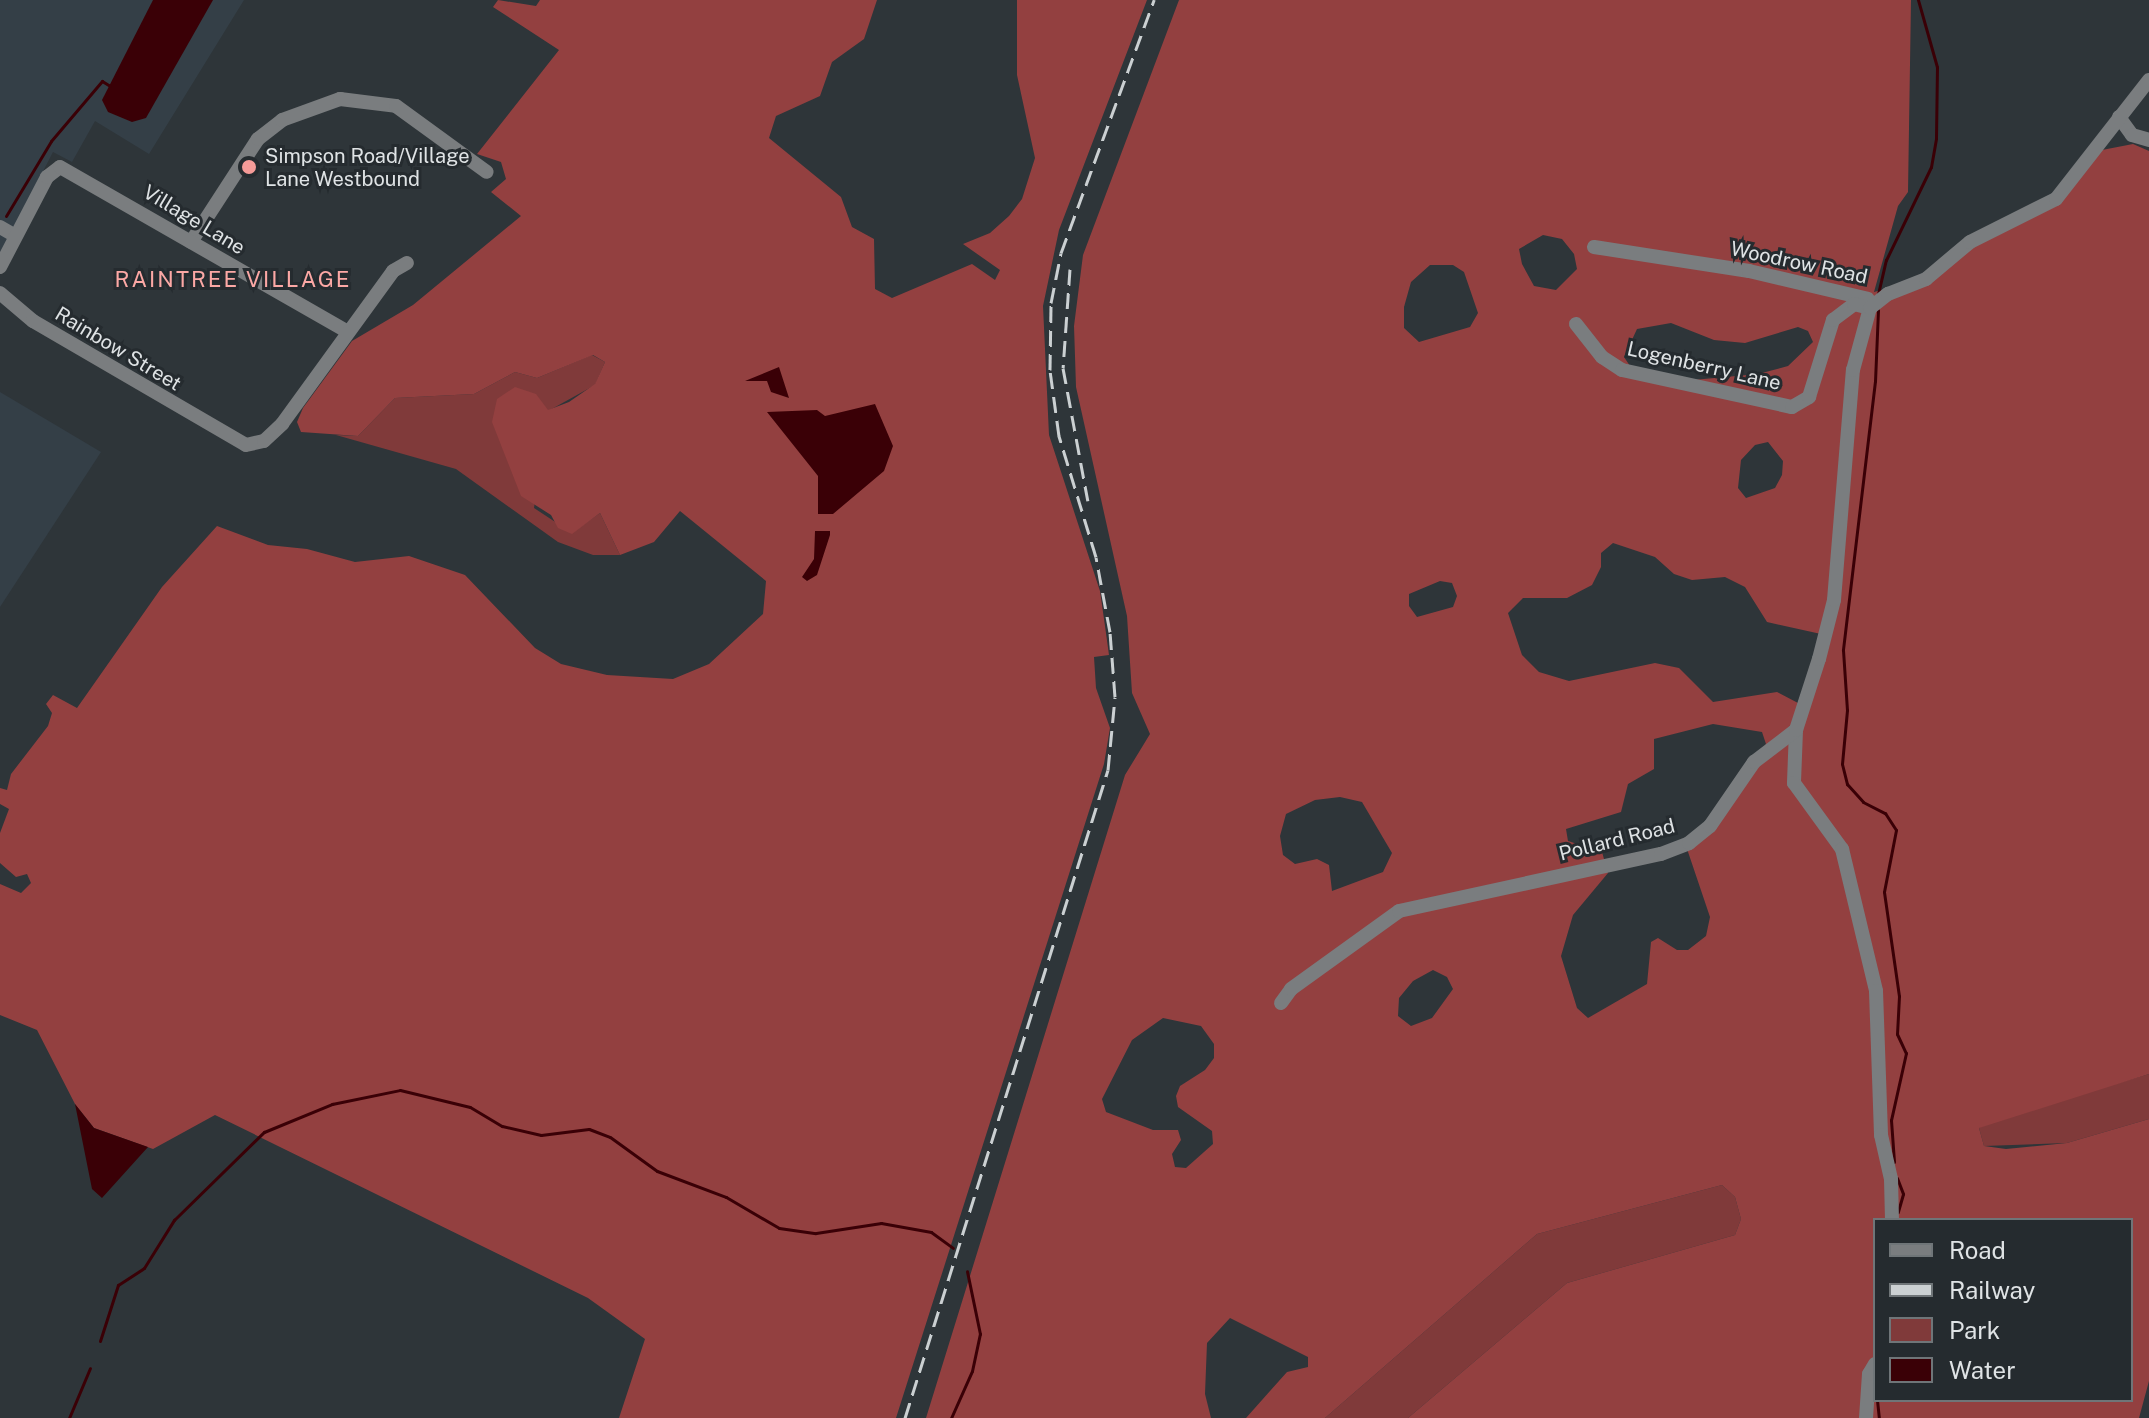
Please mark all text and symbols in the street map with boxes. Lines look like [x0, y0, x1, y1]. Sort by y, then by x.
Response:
place label: Simpson Road/Village Lane Westbound [265, 144, 470, 191]
marker: Simpson Road/Village Lane Westbound [240, 158, 258, 176]
street label: Village Lane [139, 180, 249, 260]
street label: Woodrow Road [1728, 237, 1870, 289]
district label: RAINTREE VILLAGE [114, 267, 352, 293]
street label: Rainbow Street [51, 302, 185, 396]
street label: Logenberry Lane [1625, 337, 1783, 395]
street label: Pollard Road [1557, 814, 1677, 866]
legend [1873, 1218, 2133, 1402]
text: Road [1949, 1236, 2006, 1264]
text: Railway [1949, 1276, 2035, 1304]
text: Park [1949, 1316, 2000, 1344]
text: Water [1949, 1356, 2016, 1384]

